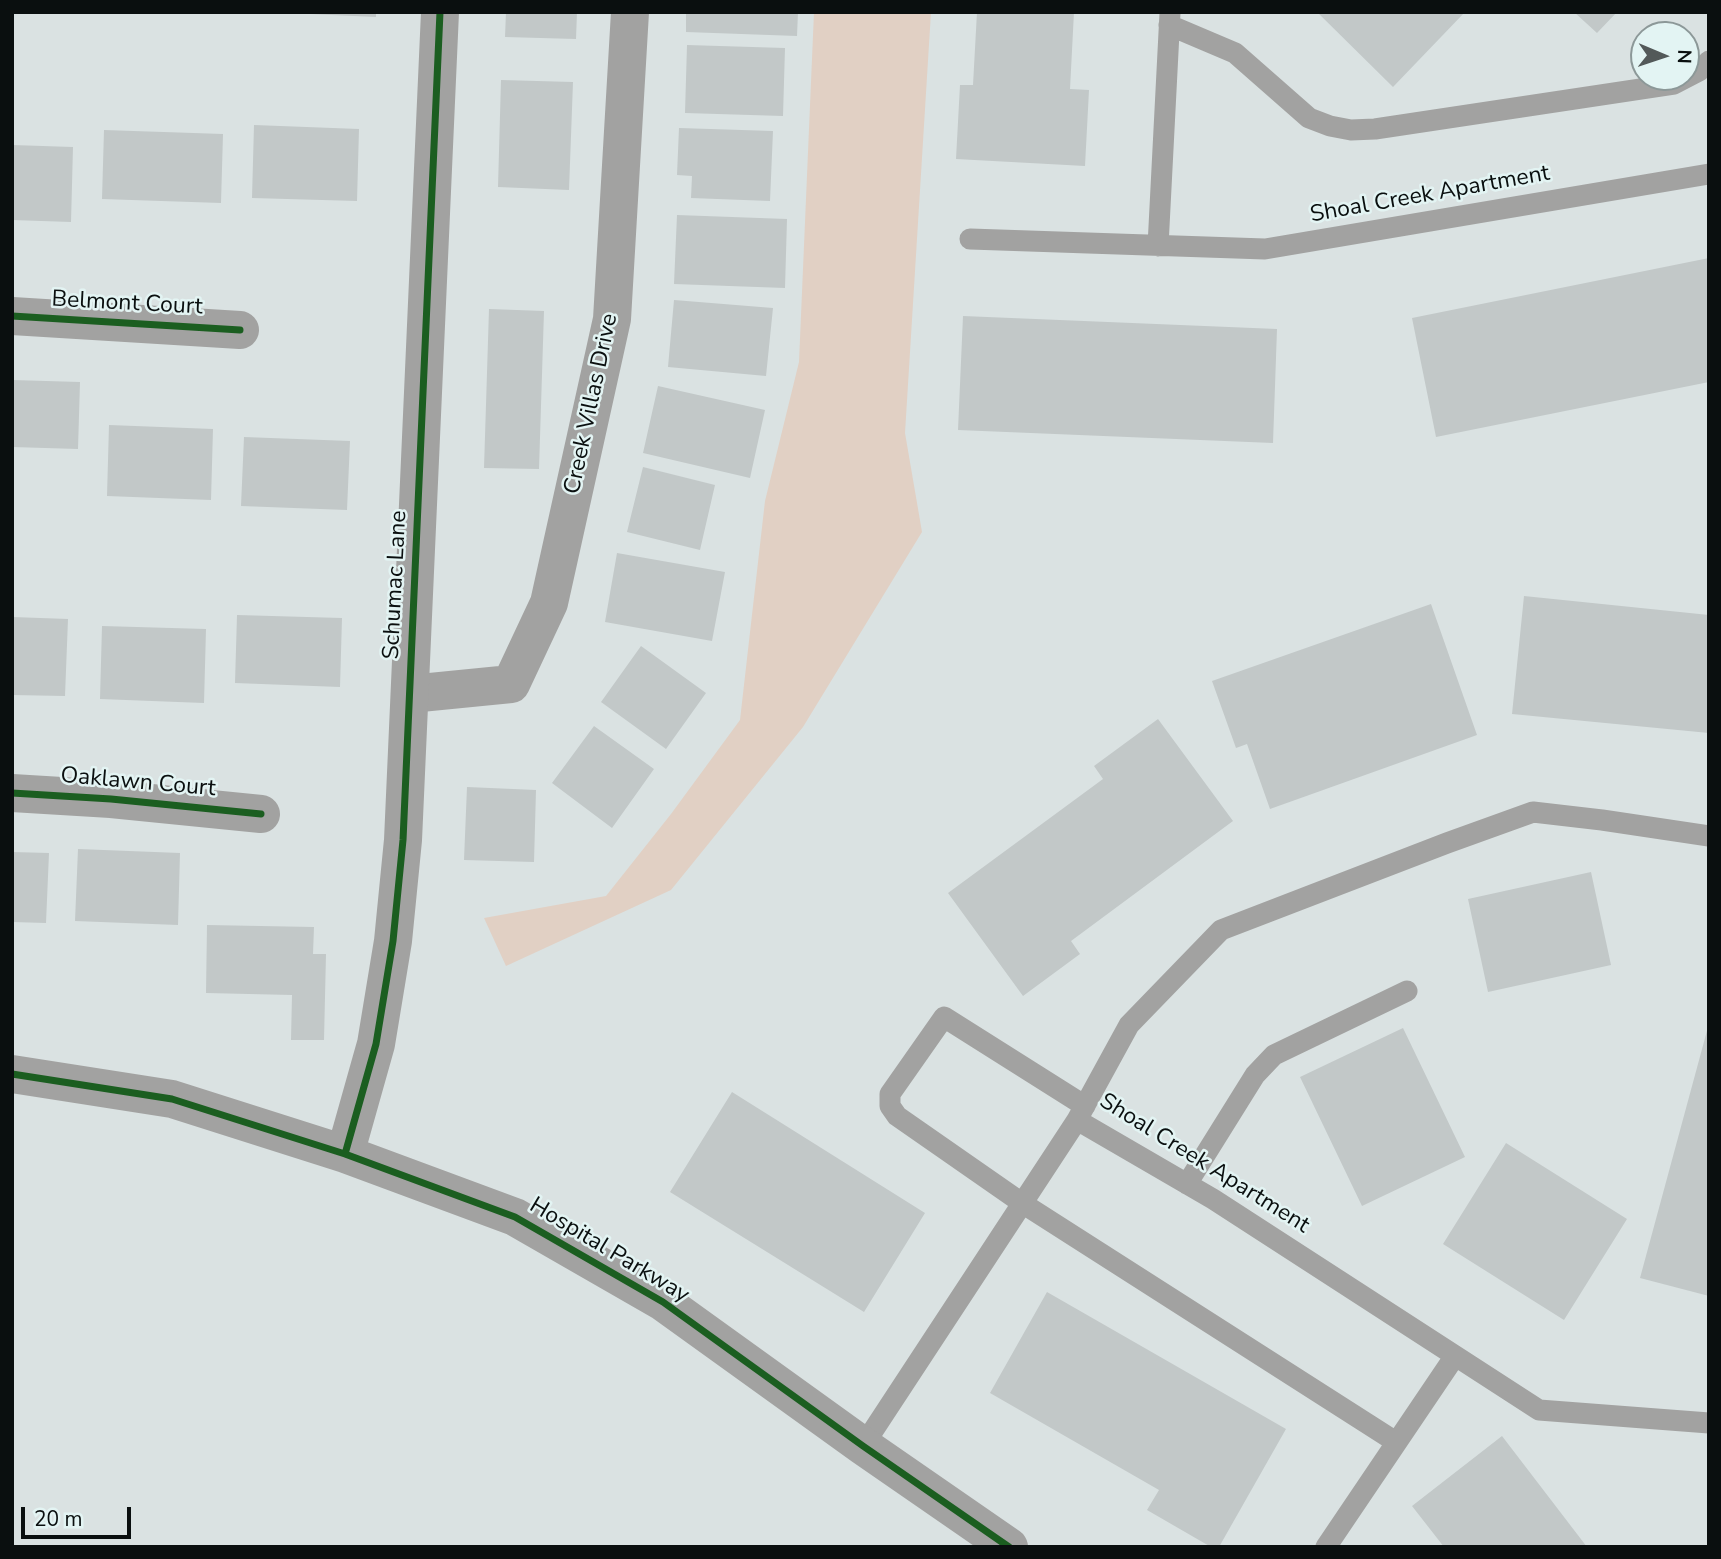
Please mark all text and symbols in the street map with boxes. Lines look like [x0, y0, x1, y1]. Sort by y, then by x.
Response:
north arrow [1630, 21, 1700, 91]
text: N [1671, 49, 1697, 64]
street label: Shoal Creek Apartment [1308, 160, 1552, 230]
street label: Belmont Court [51, 286, 203, 322]
street label: Creek Villas Drive [559, 311, 625, 497]
street label: Schumac Lane [378, 510, 414, 660]
street label: Oaklawn Court [59, 762, 217, 804]
street label: Shoal Creek Apartment [1094, 1088, 1314, 1240]
street label: Hospital Parkway [524, 1192, 694, 1310]
scale bar [24, 1492, 135, 1536]
text: 20 m [34, 1505, 83, 1533]

